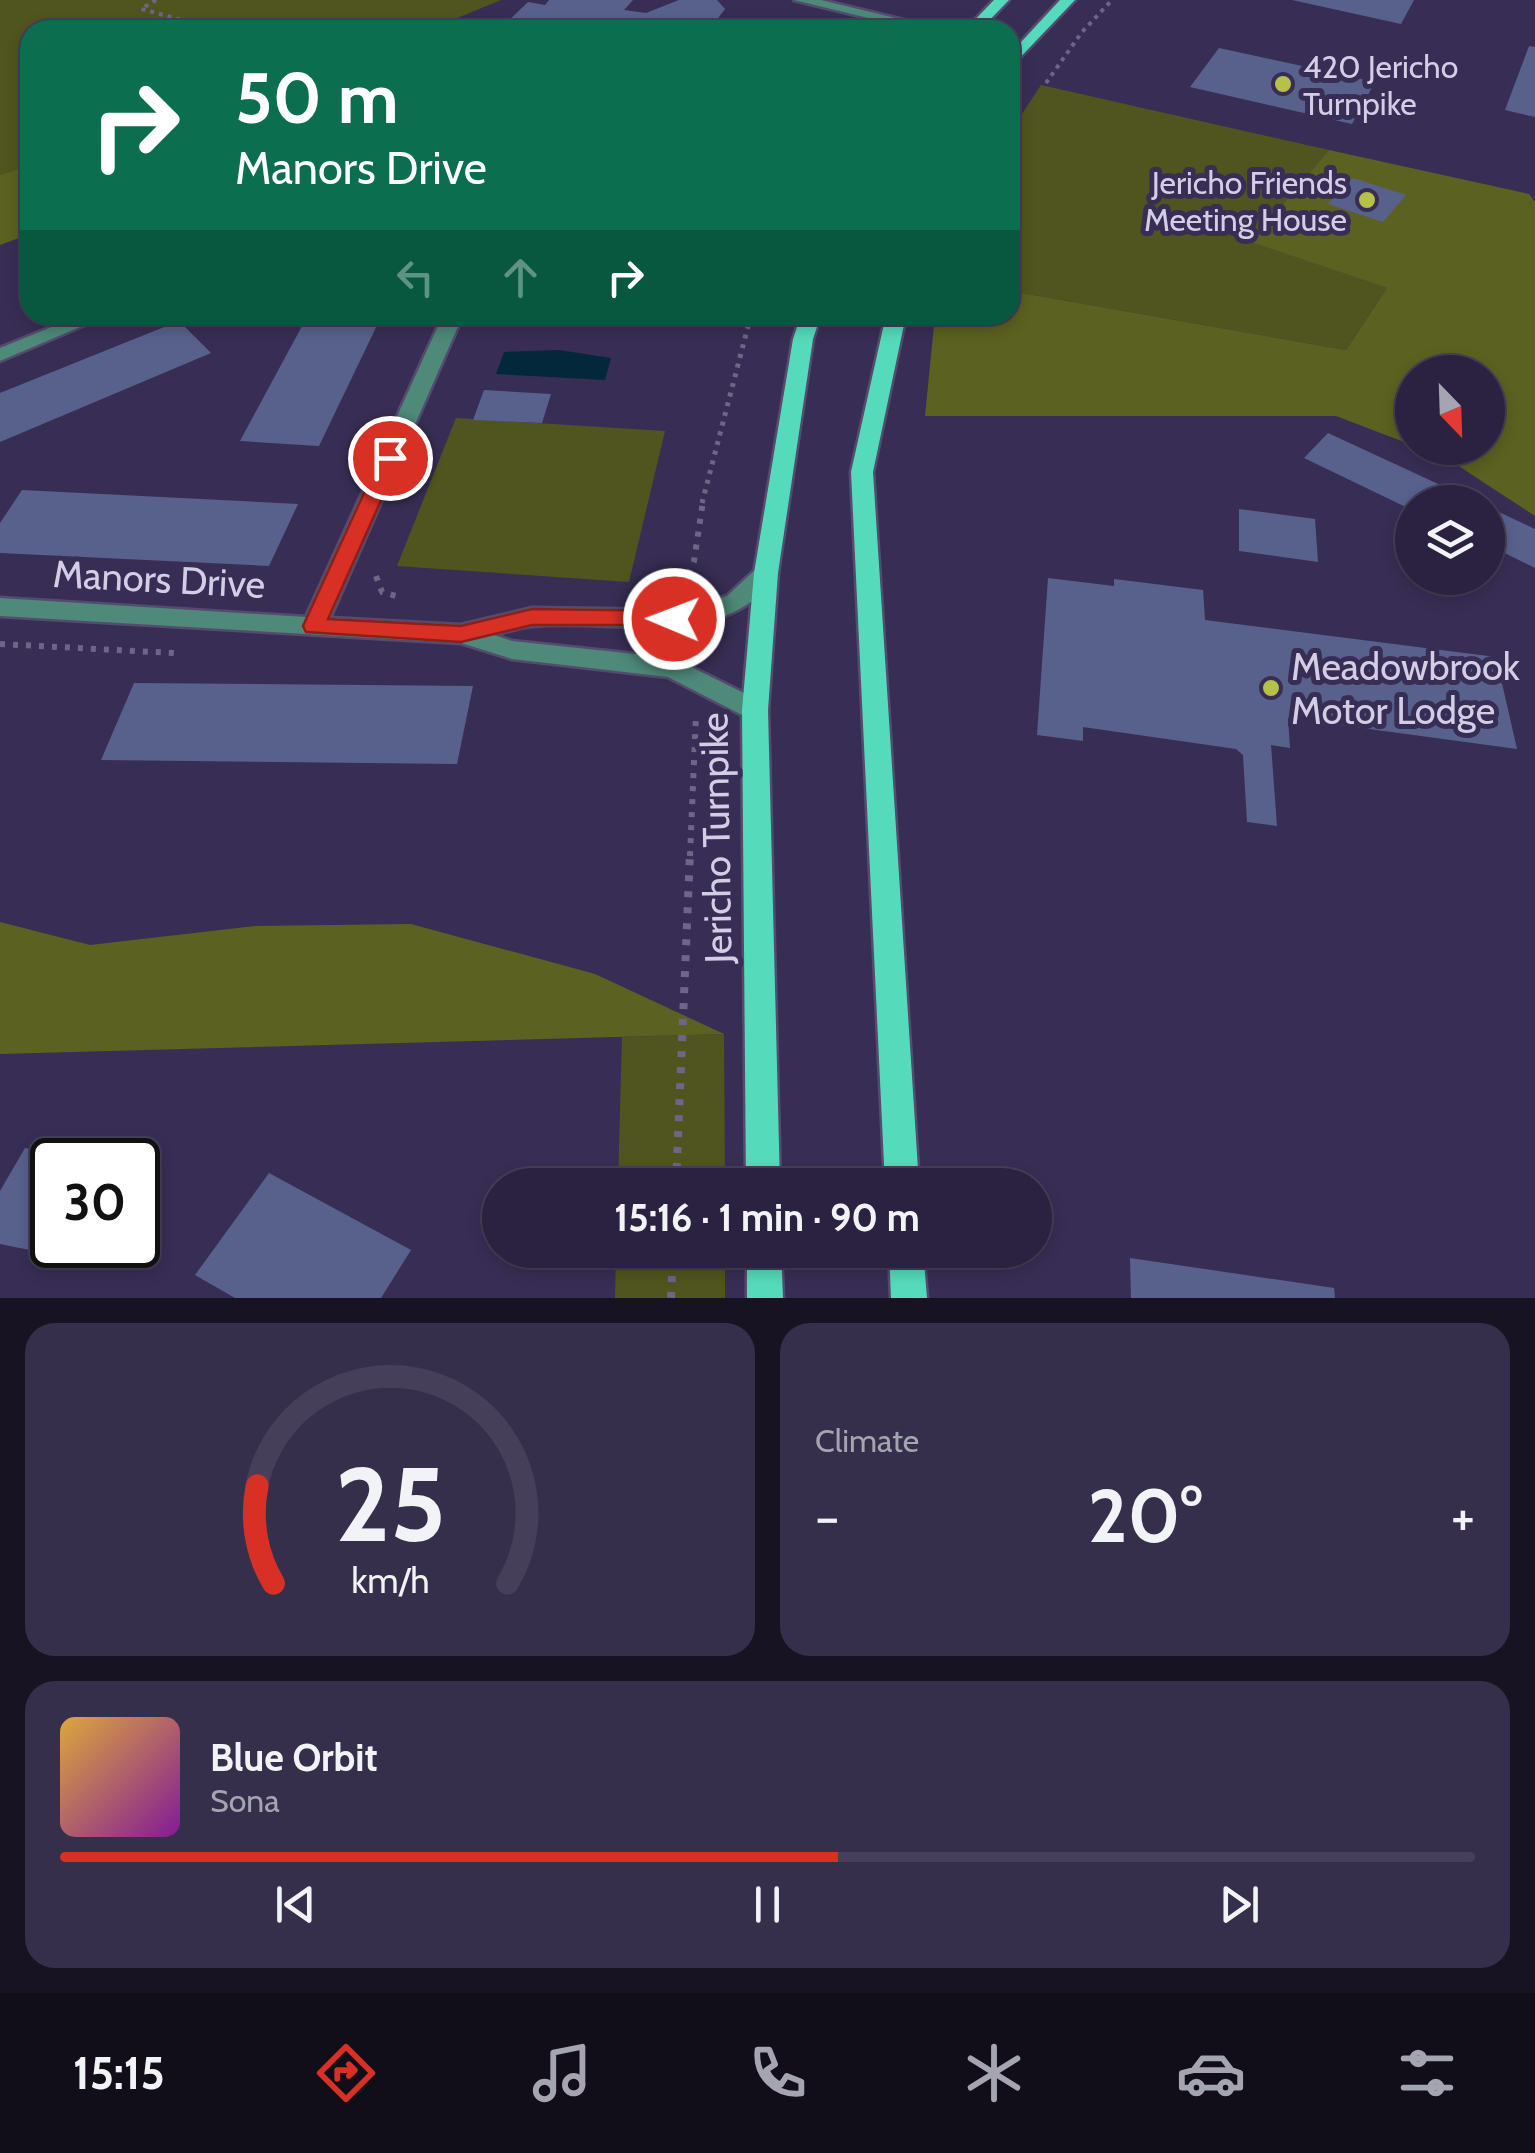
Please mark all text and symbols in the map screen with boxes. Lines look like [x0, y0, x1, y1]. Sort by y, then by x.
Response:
place label: 420 Jericho Turnpike [1303, 47, 1458, 123]
text: 50 m [235, 55, 399, 141]
icon: right [70, 60, 200, 190]
marker: 420 Jericho Turnpike [1272, 73, 1294, 95]
text: Manors Drive [235, 141, 487, 195]
place label: Jericho Friends Meeting House [1144, 163, 1347, 239]
marker: Jericho Friends Meeting House [1356, 189, 1378, 211]
icon: left [388, 250, 443, 305]
icon: ahead [493, 250, 548, 305]
icon: right [598, 250, 653, 305]
north arrow [1395, 355, 1505, 465]
map controls [1395, 355, 1505, 595]
pin [348, 416, 433, 501]
icon: arrive [363, 431, 418, 486]
button: layers [1395, 485, 1505, 595]
street label: Manors Drive [52, 550, 266, 608]
position arrow [622, 567, 726, 671]
place label: Meadowbrook Motor Lodge [1291, 643, 1520, 734]
marker: Meadowbrook Motor Lodge [1260, 677, 1282, 699]
street label: Jericho Turnpike [690, 712, 742, 965]
speed limit sign: 30 [30, 1138, 160, 1268]
text: 15:16 · 1 min · 90 m [614, 1194, 920, 1241]
text: Climate [815, 1421, 919, 1460]
text: 25 [335, 1441, 445, 1567]
text: 20° [1088, 1470, 1202, 1561]
text: − [815, 1483, 839, 1550]
text: + [1451, 1483, 1475, 1550]
text: km/h [351, 1559, 429, 1602]
text: Blue Orbit [210, 1734, 378, 1781]
text: Sona [210, 1781, 280, 1820]
icon: previous [268, 1877, 323, 1932]
icon: pause [740, 1877, 795, 1932]
icon: next [1212, 1877, 1267, 1932]
icon: directions [311, 2038, 381, 2108]
icon: music [527, 2038, 597, 2108]
icon: phone [743, 2038, 813, 2108]
icon: climate [959, 2038, 1029, 2108]
icon: car [1176, 2038, 1246, 2108]
icon: filters [1392, 2038, 1462, 2108]
text: 15:15 [73, 2046, 165, 2100]

